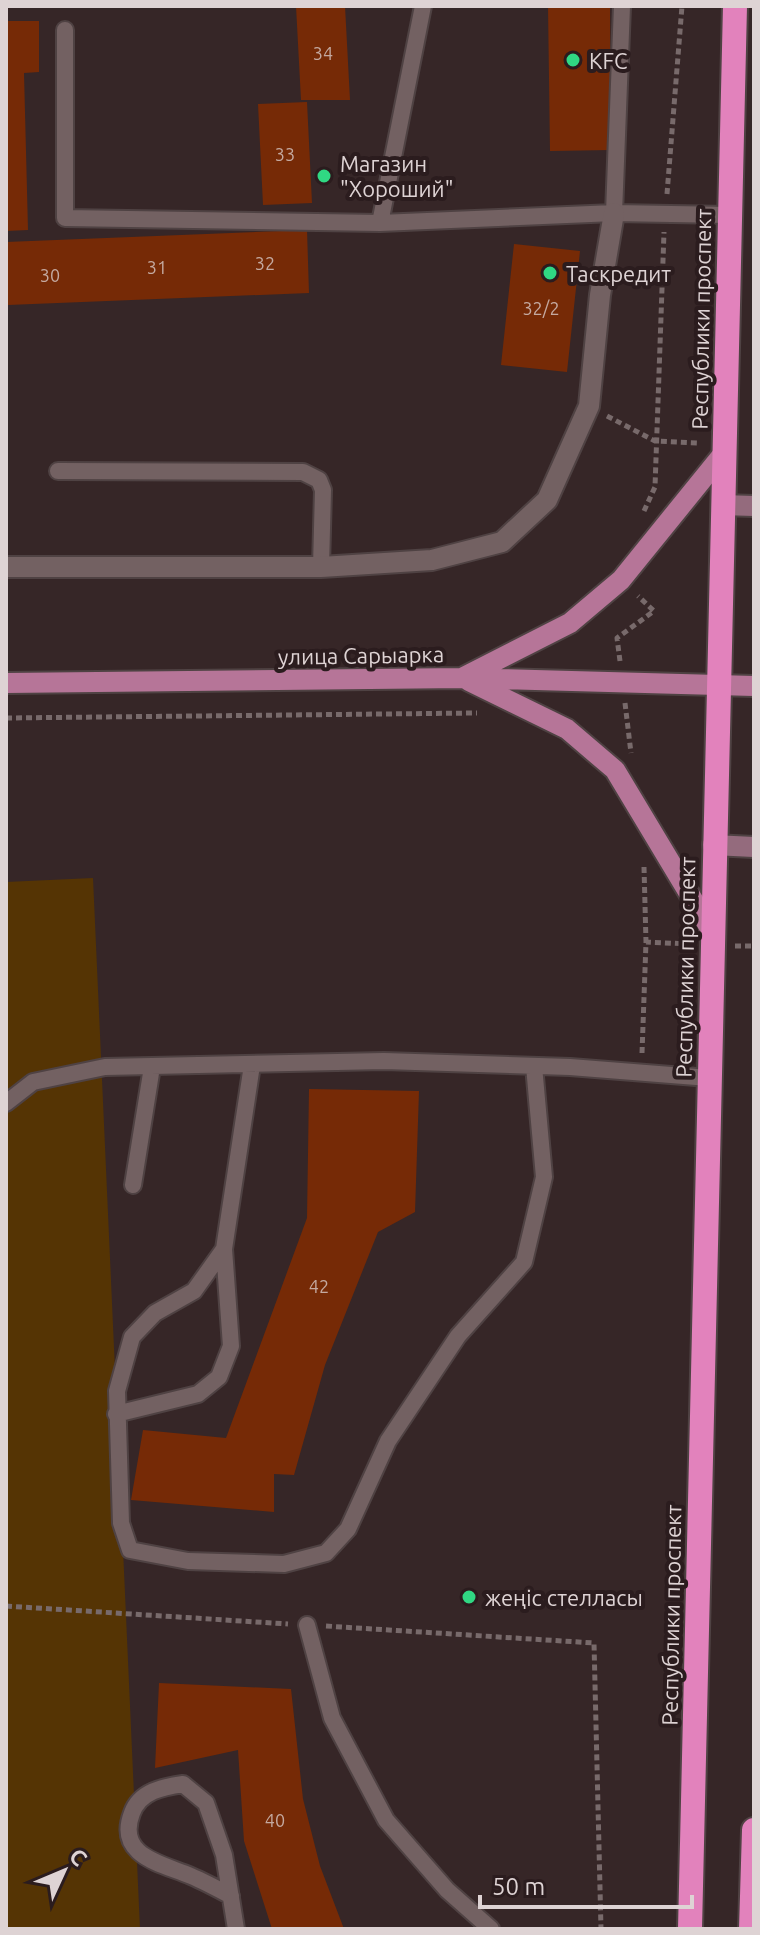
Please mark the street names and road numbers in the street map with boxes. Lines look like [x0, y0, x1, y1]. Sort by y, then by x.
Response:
street label: Республики проспект [687, 208, 715, 430]
street label: улица Сарыарка [278, 641, 444, 669]
street label: Республики проспект [671, 856, 699, 1078]
street label: Республики проспект [657, 1504, 685, 1726]

